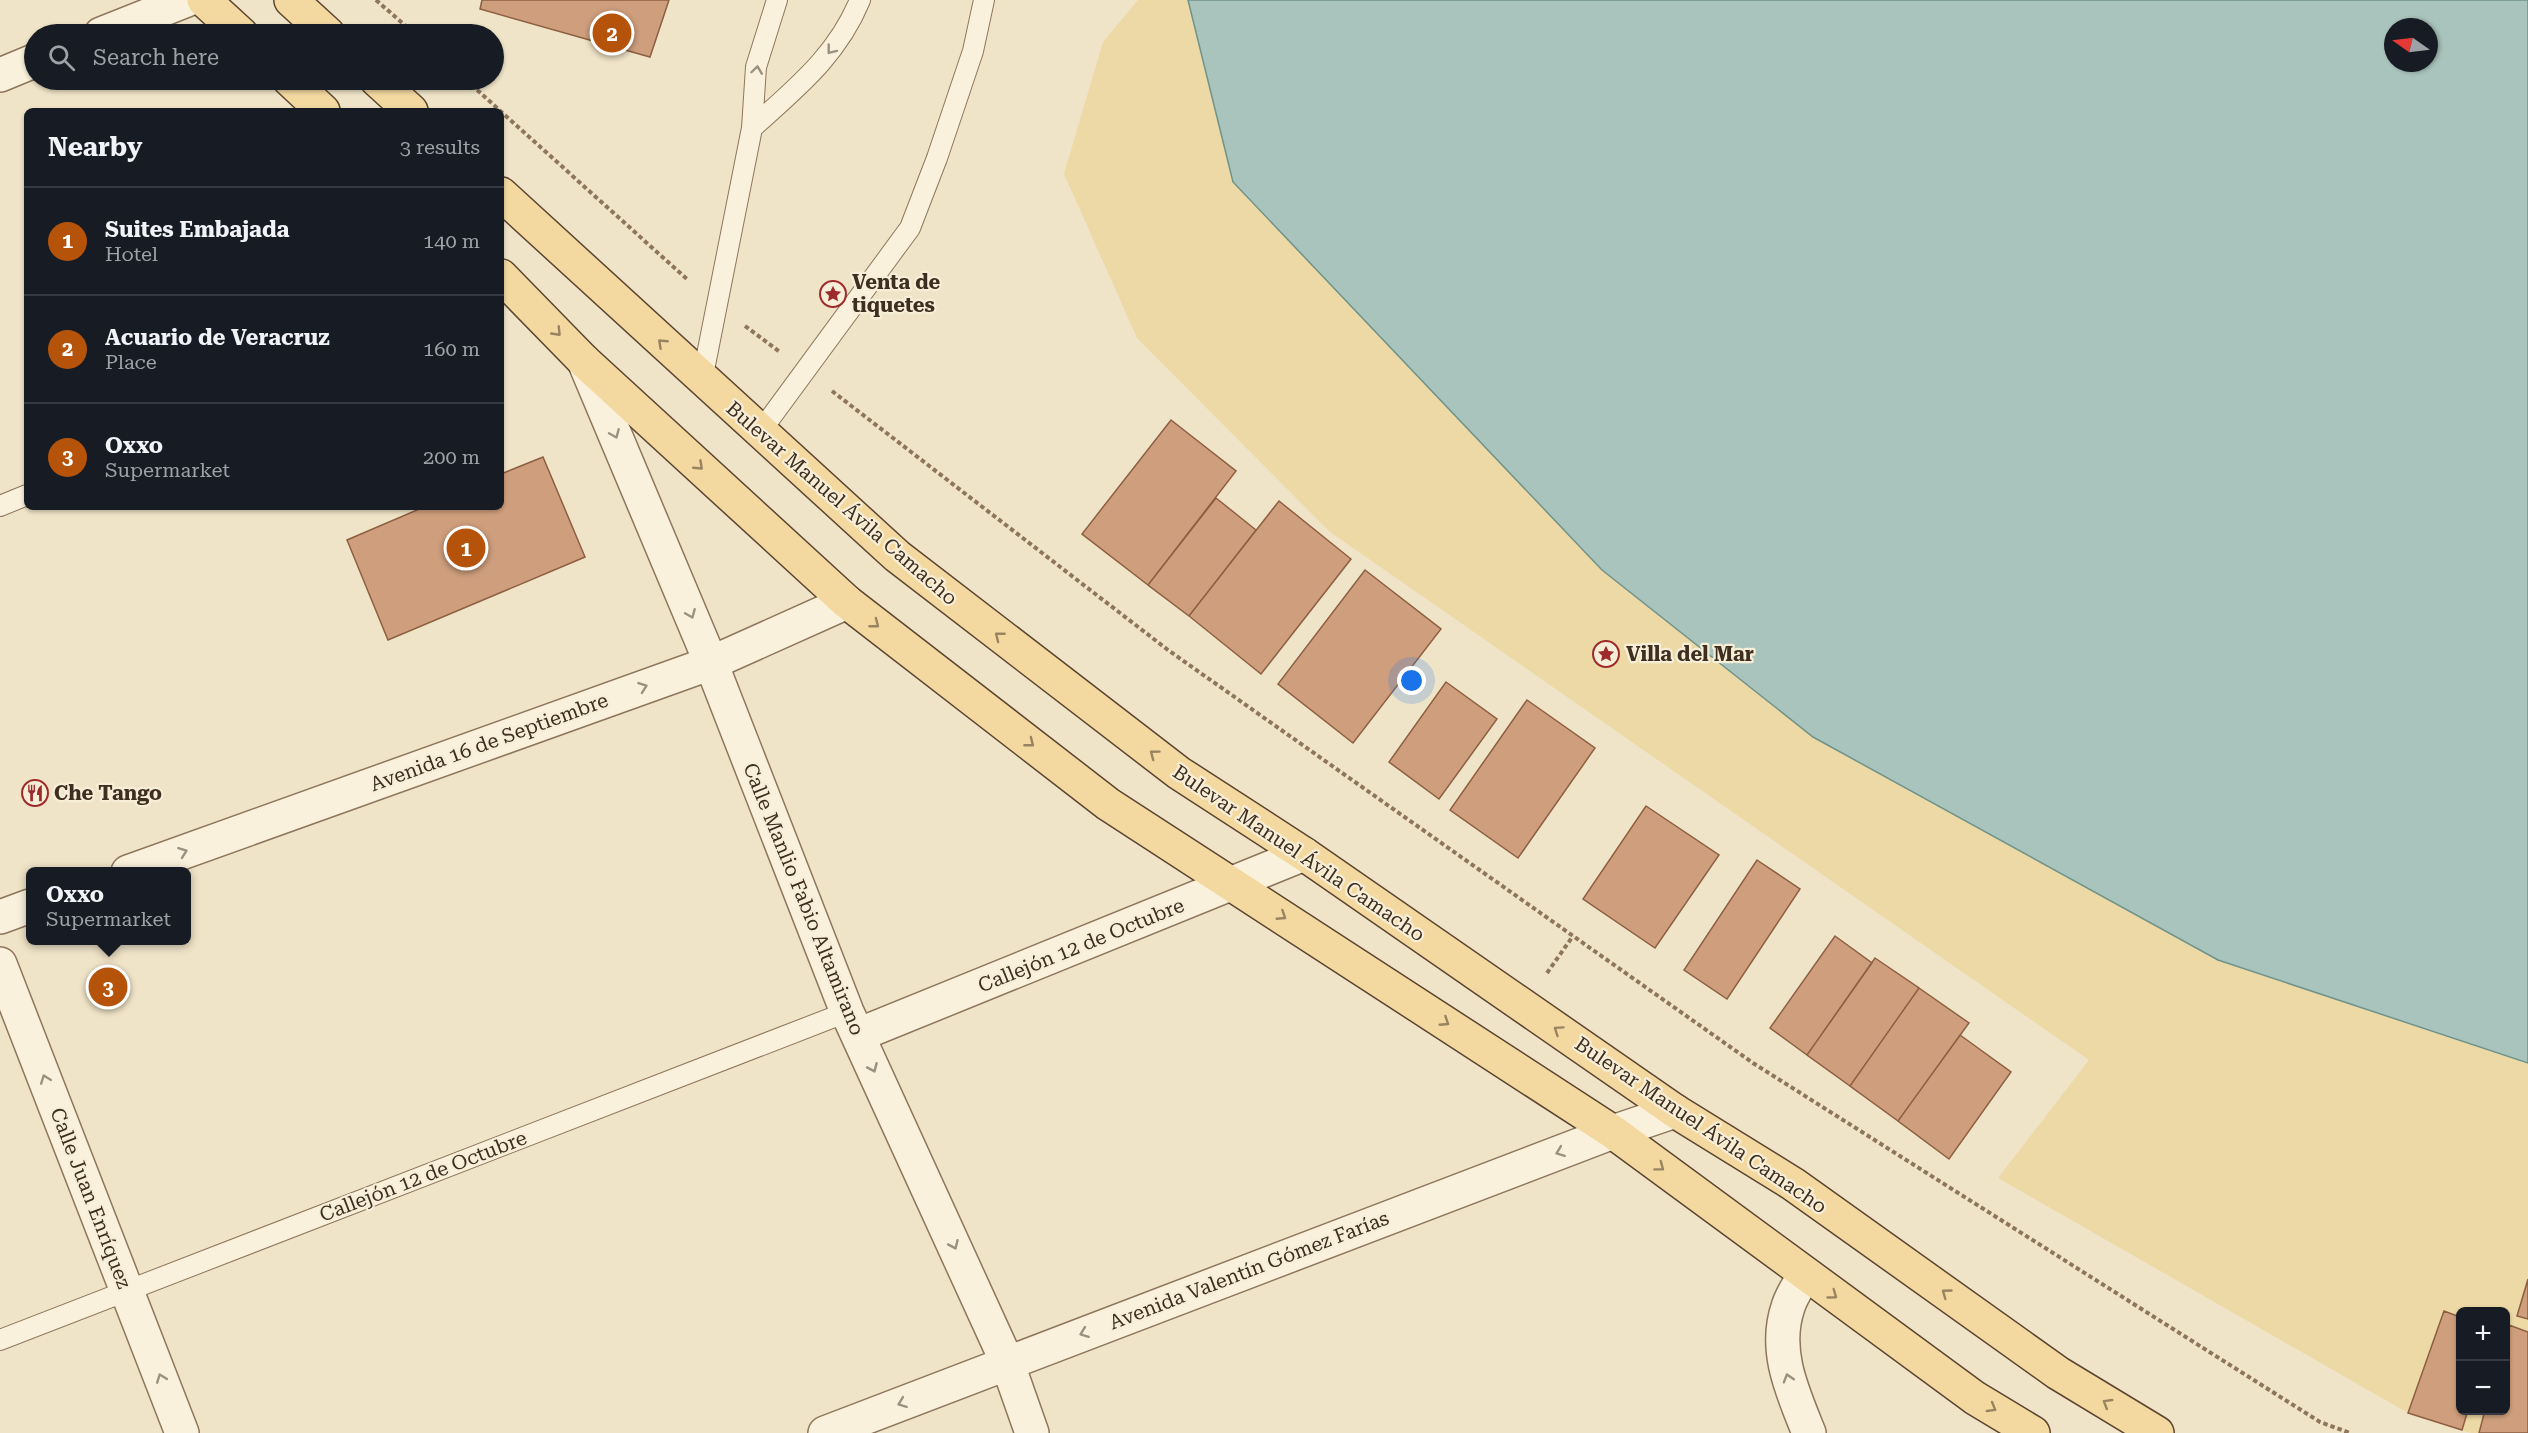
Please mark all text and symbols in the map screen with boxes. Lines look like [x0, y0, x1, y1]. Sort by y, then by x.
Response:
pin: 2 [592, 10, 632, 56]
north arrow [2384, 18, 2438, 72]
search box [24, 24, 504, 90]
icon: search [45, 41, 78, 74]
one-way arrow [828, 44, 839, 55]
text: Search here [93, 45, 219, 70]
one-way arrow [751, 65, 763, 75]
text: Nearby [48, 132, 142, 162]
text: 3 results [400, 135, 480, 159]
text: Suites Embajada [105, 217, 290, 242]
text: 1 [62, 229, 73, 253]
text: 140 m [423, 229, 480, 253]
text: Hotel [105, 242, 158, 266]
place label: Venta de tiquetes [852, 270, 941, 317]
place icon: Venta de tiquetes [818, 279, 848, 309]
text: Acuario de Veracruz [105, 325, 330, 350]
one-way arrow [550, 326, 561, 336]
text: 2 [62, 337, 73, 361]
text: 160 m [423, 337, 480, 361]
one-way arrow [658, 339, 669, 350]
text: Place [105, 350, 157, 374]
street label: Bulevar Manuel Ávila Camacho [721, 396, 963, 610]
one-way arrow [608, 428, 620, 439]
text: Oxxo [105, 433, 163, 458]
text: 3 [62, 445, 73, 469]
text: 200 m [423, 445, 480, 469]
text: Supermarket [105, 458, 230, 482]
one-way arrow [692, 459, 703, 470]
pin: 1 [446, 526, 486, 570]
one-way arrow [684, 608, 696, 619]
one-way arrow [869, 616, 880, 627]
one-way arrow [995, 632, 1006, 643]
place icon: Villa del Mar [1591, 639, 1621, 669]
place label: Villa del Mar [1626, 642, 1754, 666]
your location [1397, 666, 1426, 695]
one-way arrow [637, 682, 648, 695]
street label: Avenida 16 de Septiembre [367, 688, 611, 796]
one-way arrow [1023, 736, 1034, 747]
one-way arrow [1150, 750, 1161, 761]
street label: Calle Manlio Fabio Altamirano [738, 759, 870, 1039]
street label: Bulevar Manuel Ávila Camacho [1168, 760, 1430, 946]
restaurant icon: Che Tango [20, 778, 50, 808]
place label: Che Tango [54, 781, 162, 805]
one-way arrow [177, 846, 188, 859]
popup [26, 867, 191, 945]
text: Oxxo [46, 882, 104, 907]
street label: Callejón 12 de Octubre [974, 893, 1188, 997]
text: Supermarket [46, 907, 171, 931]
one-way arrow [1275, 909, 1286, 920]
pin: 3 [88, 964, 128, 1010]
one-way arrow [1439, 1015, 1450, 1026]
one-way arrow [1554, 1026, 1565, 1037]
street label: Bulevar Manuel Ávila Camacho [1570, 1032, 1832, 1218]
one-way arrow [865, 1061, 877, 1072]
one-way arrow [40, 1074, 52, 1085]
street label: Calle Juan Enríquez [45, 1104, 137, 1292]
street label: Callejón 12 de Octubre [316, 1125, 530, 1227]
one-way arrow [1555, 1144, 1566, 1157]
one-way arrow [1653, 1159, 1664, 1170]
street label: Avenida Valentín Gómez Farías [1106, 1205, 1392, 1335]
one-way arrow [946, 1239, 958, 1250]
one-way arrow [1827, 1288, 1838, 1299]
one-way arrow [1941, 1289, 1952, 1300]
map controls [2456, 1307, 2510, 1415]
button: + [2456, 1307, 2510, 1361]
one-way arrow [1079, 1326, 1090, 1338]
button: − [2456, 1361, 2510, 1415]
one-way arrow [156, 1374, 168, 1385]
one-way arrow [1783, 1374, 1795, 1384]
one-way arrow [897, 1396, 908, 1408]
one-way arrow [2103, 1398, 2113, 1410]
one-way arrow [1986, 1401, 1996, 1413]

